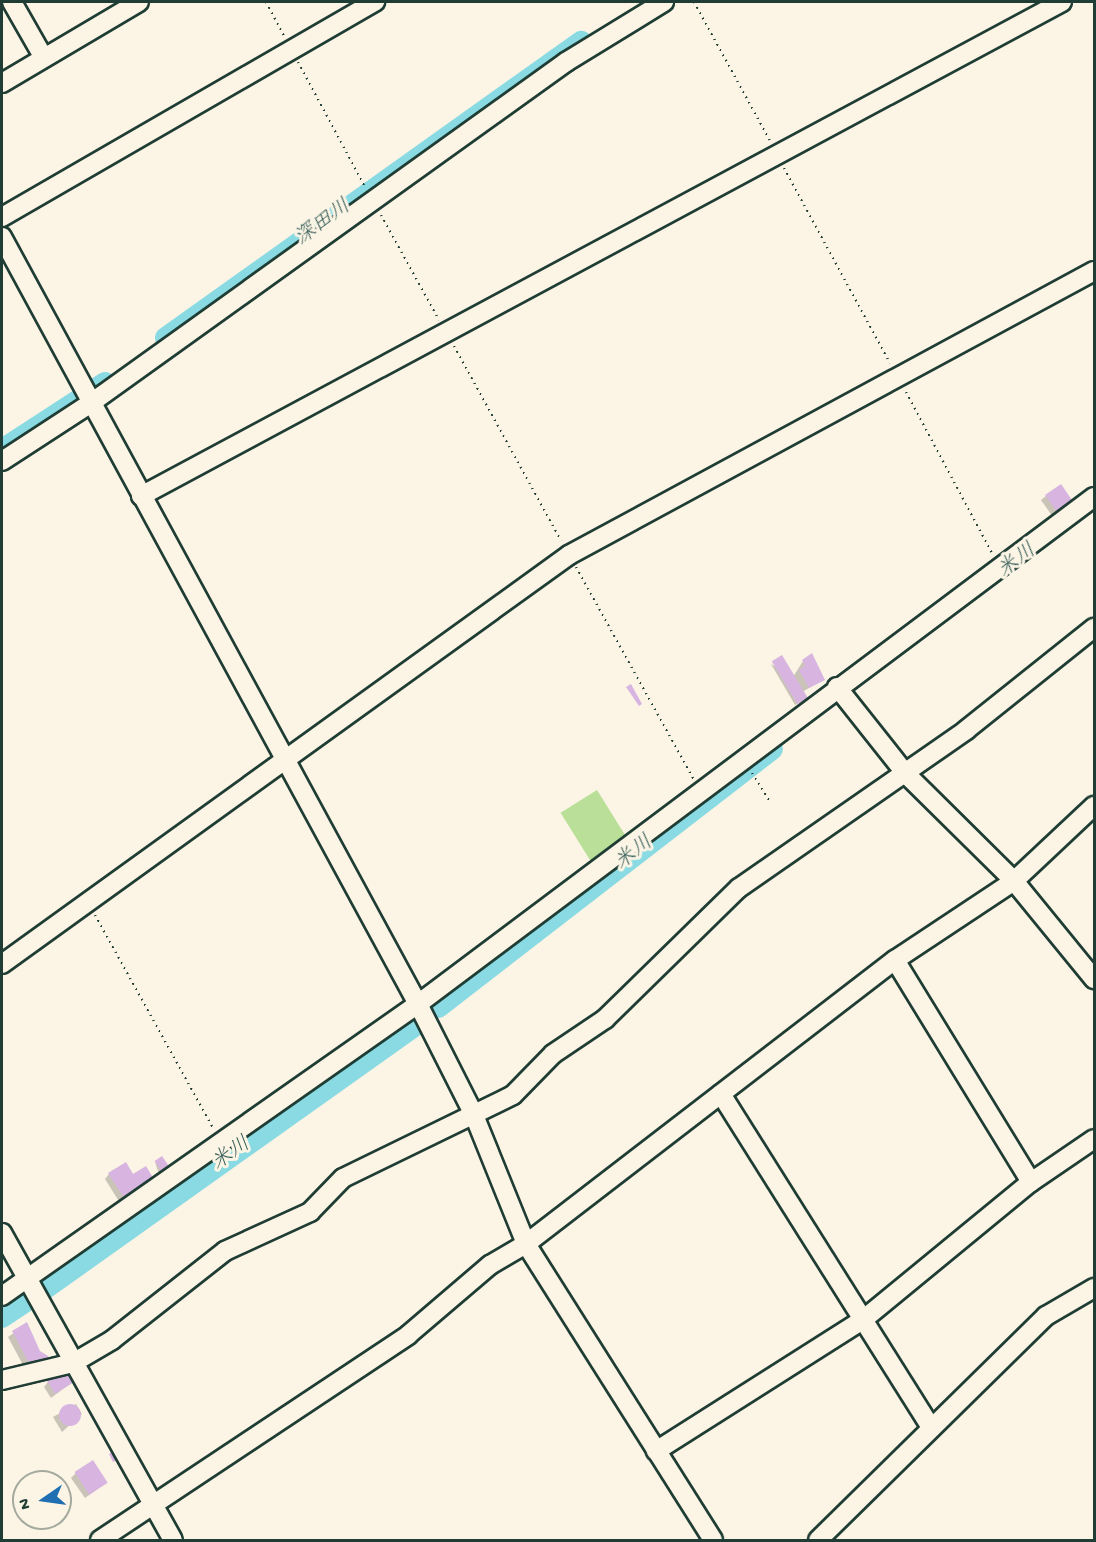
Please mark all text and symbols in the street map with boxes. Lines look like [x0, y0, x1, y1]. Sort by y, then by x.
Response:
water label: 深田川 [291, 195, 357, 253]
water label: 米川 [994, 539, 1042, 585]
water label: 米川 [611, 831, 659, 877]
water label: 米川 [208, 1133, 256, 1177]
north arrow [12, 1470, 72, 1530]
text: N [15, 1496, 36, 1511]

